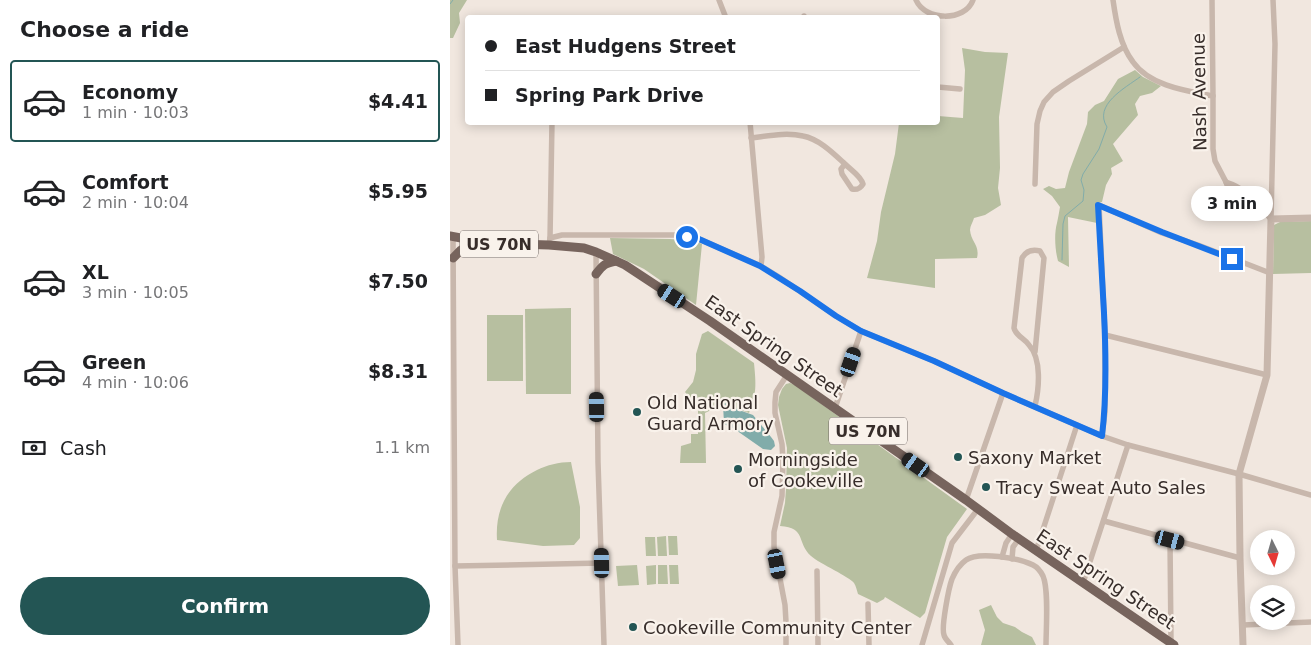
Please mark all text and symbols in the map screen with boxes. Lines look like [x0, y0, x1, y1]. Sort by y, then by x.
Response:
text: Choose a ride [20, 17, 189, 42]
street label: Nash Avenue [1187, 33, 1211, 151]
text: East Hudgens Street [515, 35, 736, 57]
icon: car [22, 79, 67, 124]
text: Economy [82, 81, 178, 103]
text: Spring Park Drive [515, 84, 704, 106]
text: $4.41 [368, 90, 428, 112]
text: 1 min · 10:03 [82, 103, 189, 122]
icon: car [22, 169, 67, 214]
text: Comfort [82, 171, 169, 193]
text: $5.95 [368, 180, 428, 202]
callout: 3 min [1191, 186, 1273, 222]
text: 2 min · 10:04 [82, 193, 189, 212]
text: 3 min [1207, 194, 1257, 213]
route start [676, 226, 698, 248]
road number: US 70N [460, 230, 538, 258]
route end [1221, 248, 1243, 270]
icon: car [22, 259, 67, 304]
text: XL [82, 261, 109, 283]
text: $7.50 [368, 270, 428, 292]
car [655, 282, 688, 310]
text: 3 min · 10:05 [82, 283, 189, 302]
street label: East Spring Street [701, 291, 847, 401]
car [839, 345, 862, 379]
icon: car [22, 349, 67, 394]
text: Green [82, 351, 146, 373]
text: $8.31 [368, 360, 428, 382]
text: 4 min · 10:06 [82, 373, 189, 392]
car [589, 392, 604, 422]
place label: Old National Guard Armory [647, 392, 774, 434]
marker: Old National Guard Armory [631, 406, 643, 418]
road number: US 70N [829, 418, 907, 444]
icon: cash [20, 434, 48, 462]
text: Cash [60, 437, 107, 459]
text: 1.1 km [375, 438, 430, 457]
place label: Saxony Market [968, 447, 1101, 468]
place label: Morningside of Cookeville [748, 449, 863, 491]
car [899, 450, 932, 480]
marker: Saxony Market [952, 451, 964, 463]
marker: Morningside of Cookeville [732, 463, 744, 475]
place label: Tracy Sweat Auto Sales [995, 477, 1206, 498]
marker: Tracy Sweat Auto Sales [980, 481, 992, 493]
street label: East Spring Street [1033, 525, 1179, 633]
car [1153, 529, 1186, 551]
north arrow [1250, 530, 1295, 575]
map controls [1250, 530, 1295, 630]
car [594, 548, 609, 578]
car [766, 548, 787, 580]
button: Confirm [20, 577, 430, 635]
button: layers [1250, 585, 1295, 630]
place label: Cookeville Community Center [643, 617, 912, 638]
marker: Cookeville Community Center [627, 621, 639, 633]

